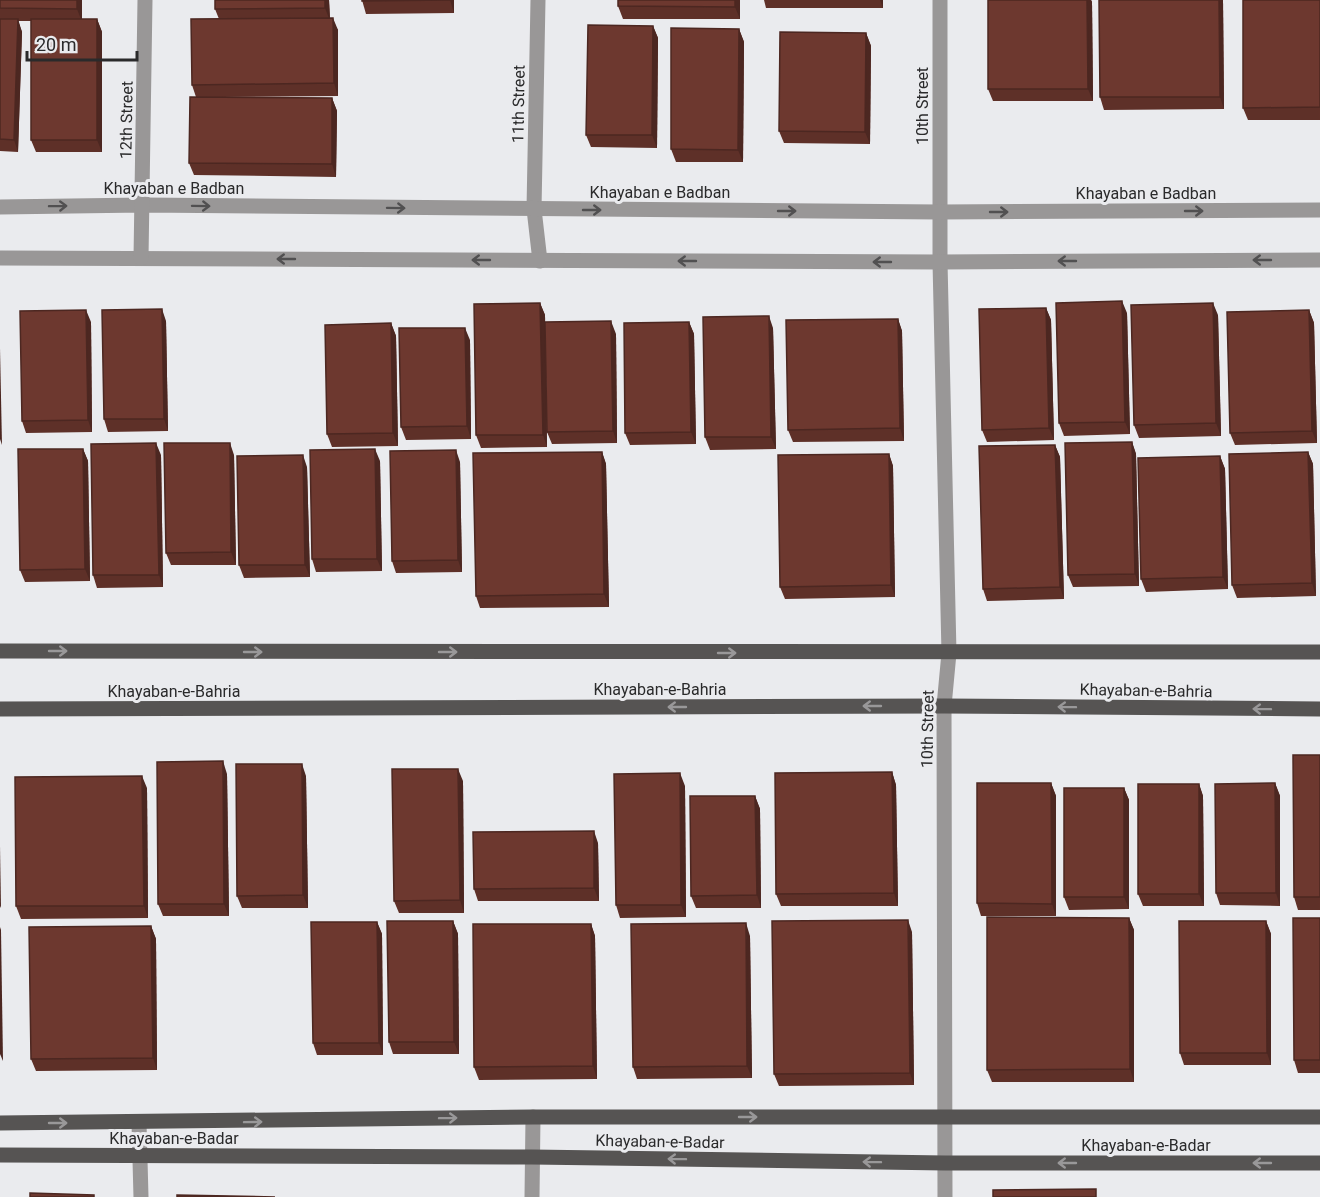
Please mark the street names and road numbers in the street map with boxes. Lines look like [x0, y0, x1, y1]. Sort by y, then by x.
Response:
street label: 11th Street [508, 65, 529, 143]
street label: 10th Street [913, 67, 932, 145]
street label: 12th Street [116, 81, 137, 159]
street label: Khayaban e Badban [104, 179, 244, 198]
street label: Khayaban e Badban [590, 183, 730, 202]
street label: Khayaban e Badban [1076, 184, 1216, 203]
street label: Khayaban-e-Bahria [594, 680, 726, 699]
street label: Khayaban-e-Bahria [1079, 680, 1213, 701]
street label: Khayaban-e-Bahria [108, 682, 240, 701]
street label: 10th Street [917, 690, 938, 768]
street label: Khayaban-e-Badar [109, 1129, 239, 1148]
street label: Khayaban-e-Badar [595, 1131, 725, 1152]
street label: Khayaban-e-Badar [1081, 1136, 1211, 1155]

